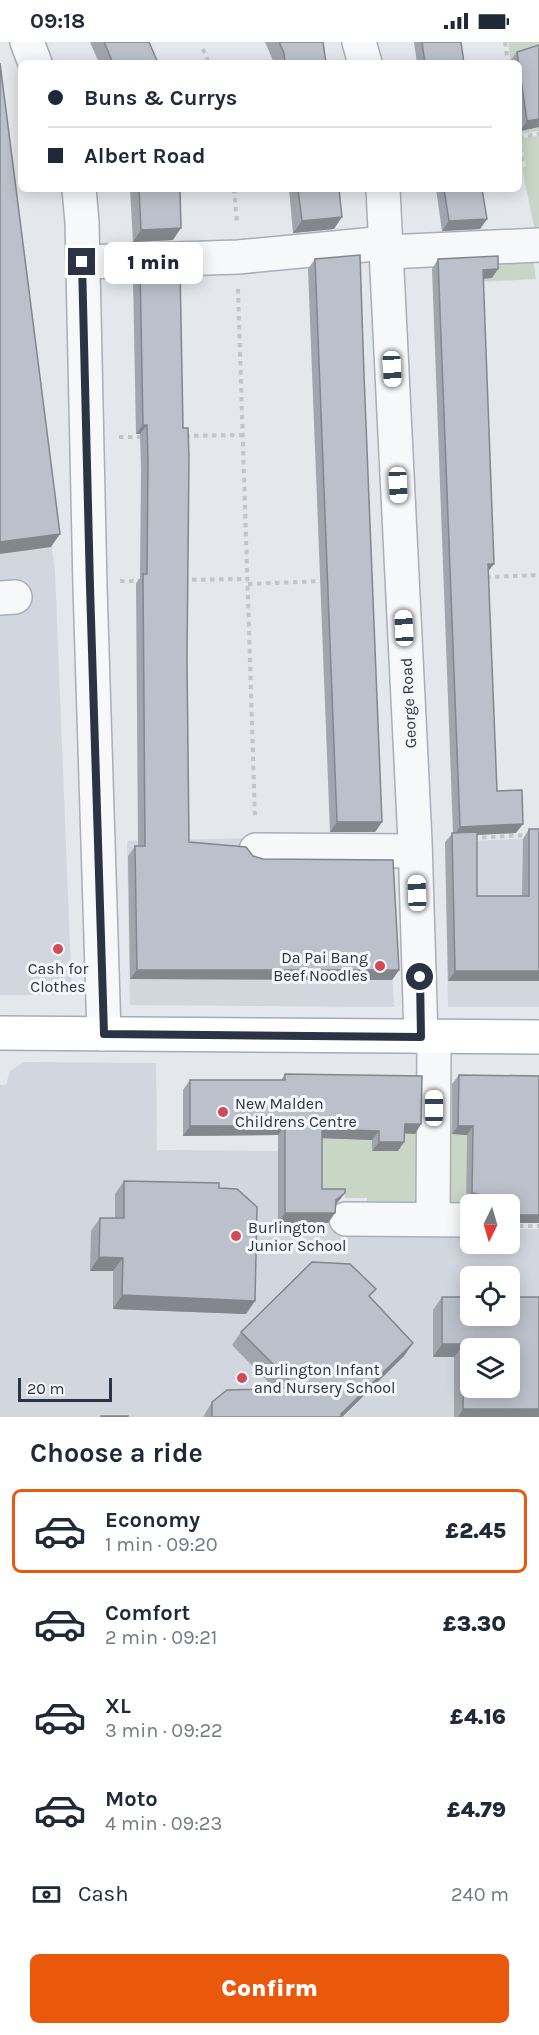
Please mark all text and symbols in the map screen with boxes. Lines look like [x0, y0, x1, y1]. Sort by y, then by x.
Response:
text: 09:18 [30, 8, 85, 34]
text: Buns & Currys [84, 85, 237, 111]
text: Albert Road [84, 143, 206, 169]
callout: 1 min [103, 241, 202, 283]
route end [68, 248, 95, 275]
text: 1 min [127, 251, 180, 274]
car [382, 351, 402, 387]
car [388, 467, 408, 503]
car [394, 610, 414, 646]
street label: George Road [397, 657, 420, 749]
car [407, 875, 427, 911]
marker: Cash for Clothes [51, 942, 65, 956]
place label: Da Pai Bang Beef Noodles [273, 948, 368, 985]
place label: Cash for Clothes [28, 959, 88, 996]
marker: Da Pai Bang Beef Noodles [373, 959, 387, 973]
route start [406, 963, 433, 990]
car [425, 1090, 443, 1126]
place label: New Malden Childrens Centre [235, 1094, 357, 1131]
marker: New Malden Childrens Centre [216, 1105, 230, 1119]
north arrow [460, 1194, 520, 1254]
map controls [460, 1194, 520, 1398]
place label: Burlington Junior School [248, 1218, 346, 1255]
marker: Burlington Junior School [229, 1229, 243, 1243]
button: locate [460, 1266, 520, 1326]
button: layers [460, 1338, 520, 1398]
place label: Burlington Infant and Nursery School [254, 1360, 395, 1397]
marker: Burlington Infant and Nursery School [235, 1371, 249, 1385]
scale bar [18, 1375, 112, 1402]
text: 20 m [27, 1379, 65, 1398]
text: Choose a ride [30, 1437, 203, 1469]
icon: car [33, 1504, 87, 1558]
text: Economy [105, 1507, 200, 1533]
text: £2.45 [445, 1518, 506, 1544]
text: 1 min · 09:20 [105, 1533, 218, 1556]
icon: car [33, 1597, 87, 1651]
text: Comfort [105, 1600, 190, 1626]
text: £3.30 [443, 1611, 506, 1637]
text: 2 min · 09:21 [105, 1626, 217, 1649]
icon: car [33, 1690, 87, 1744]
text: XL [105, 1693, 131, 1719]
text: £4.16 [450, 1704, 506, 1730]
text: 3 min · 09:22 [105, 1719, 223, 1742]
icon: car [33, 1783, 87, 1837]
text: Moto [105, 1786, 158, 1812]
text: £4.79 [447, 1797, 506, 1823]
text: 4 min · 09:23 [105, 1812, 222, 1835]
icon: cash [30, 1878, 63, 1911]
text: Cash [78, 1881, 128, 1907]
text: 240 m [451, 1883, 509, 1906]
button: Confirm [30, 1954, 509, 2023]

